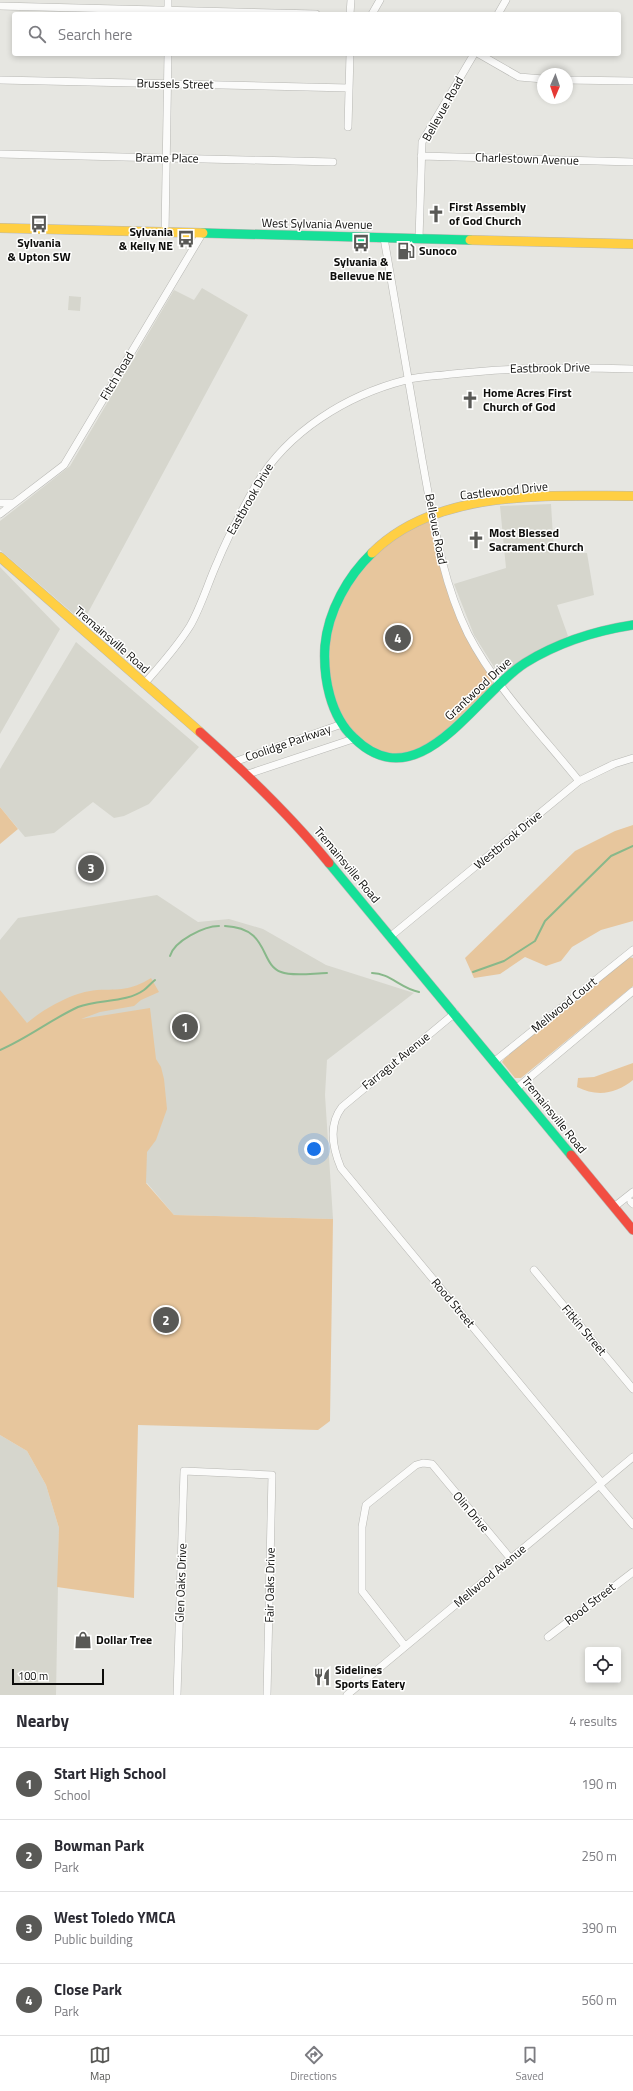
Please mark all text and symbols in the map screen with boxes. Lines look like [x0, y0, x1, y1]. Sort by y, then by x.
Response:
search box [12, 12, 621, 56]
icon: search [26, 23, 48, 45]
text: Search here [58, 23, 132, 46]
north arrow [537, 68, 573, 104]
street label: Brussels Street [136, 73, 214, 94]
street label: Bellevue Road [417, 73, 468, 145]
street label: Brame Place [135, 147, 199, 168]
street label: Charlestown Avenue [475, 147, 579, 170]
place label: First Assembly of God Church [449, 197, 526, 230]
church icon: First Assembly of God Church [426, 204, 446, 224]
street label: West Sylvania Avenue [261, 213, 373, 234]
bus stop icon: Sylvania & Upton SW [29, 214, 49, 234]
place label: Sylvania & Kelly NE [119, 222, 173, 255]
bus stop icon: Sylvania & Kelly NE [176, 229, 196, 249]
place label: Sylvania & Upton SW [7, 233, 71, 266]
bus stop icon: Sylvania & Bellevue NE [351, 233, 371, 253]
fuel station icon: Sunoco [396, 241, 416, 261]
place label: Sunoco [419, 241, 457, 260]
place label: Sylvania & Bellevue NE [330, 252, 392, 285]
street label: Fitch Road [95, 348, 138, 404]
street label: Eastbrook Drive [510, 357, 590, 378]
place label: Home Acres First Church of God [483, 383, 572, 416]
church icon: Home Acres First Church of God [460, 390, 480, 410]
street label: Eastbrook Drive [221, 459, 278, 538]
street label: Castlewood Drive [459, 476, 549, 505]
street label: Bellevue Road [420, 492, 453, 566]
place label: Most Blessed Sacrament Church [489, 523, 584, 556]
church icon: Most Blessed Sacrament Church [466, 530, 486, 550]
street label: Tremainsville Road [70, 601, 154, 678]
pin: 4 [385, 623, 411, 653]
street label: Grantwood Drive [440, 653, 515, 725]
street label: Coolidge Parkway [242, 719, 333, 766]
street label: Westbrook Drive [469, 805, 546, 874]
street label: Tremainsville Road [310, 822, 385, 907]
pin: 3 [78, 853, 104, 883]
street label: Mellwood Court [527, 972, 601, 1037]
pin: 1 [172, 1012, 198, 1042]
street label: Farragut Avenue [357, 1027, 434, 1094]
street label: Tremainsville Road [517, 1072, 592, 1157]
your location [304, 1139, 324, 1159]
street label: Rood Street [427, 1274, 480, 1332]
street label: Fitkin Street [557, 1300, 612, 1360]
pin: 2 [153, 1305, 179, 1335]
street label: Olin Drive [448, 1487, 494, 1536]
street label: Mellwood Avenue [449, 1539, 530, 1612]
street label: Glen Oaks Drive [170, 1543, 191, 1623]
street label: Fair Oaks Drive [259, 1547, 280, 1623]
street label: Rood Street [560, 1577, 620, 1630]
shop icon: Dollar Tree [73, 1630, 93, 1650]
place label: Dollar Tree [96, 1630, 152, 1649]
map controls [585, 1647, 621, 1683]
button: locate [585, 1647, 621, 1683]
place label: Sidelines Sports Eatery [335, 1660, 405, 1693]
scale bar [12, 1667, 104, 1686]
restaurant icon: Sidelines Sports Eatery [312, 1667, 332, 1687]
text: 100 m [18, 1668, 48, 1684]
text: Nearby [16, 1708, 69, 1734]
text: 4 results [569, 1711, 617, 1731]
text: Start High School [54, 1762, 166, 1785]
text: 1 [25, 1774, 33, 1794]
text: 190 m [581, 1774, 617, 1794]
text: School [54, 1785, 90, 1805]
text: Bowman Park [54, 1834, 144, 1857]
text: 2 [25, 1846, 33, 1866]
text: 250 m [581, 1846, 617, 1866]
text: Park [54, 1857, 79, 1877]
text: West Toledo YMCA [54, 1906, 176, 1929]
text: 3 [25, 1918, 33, 1938]
text: 390 m [581, 1918, 617, 1938]
text: Public building [54, 1929, 133, 1949]
text: Close Park [54, 1978, 122, 2001]
text: 4 [25, 1990, 33, 2010]
text: 560 m [581, 1990, 617, 2010]
text: Park [54, 2001, 79, 2021]
tab: Map [89, 2044, 111, 2084]
tab: Directions [290, 2044, 337, 2084]
tab: Saved [516, 2044, 544, 2084]

